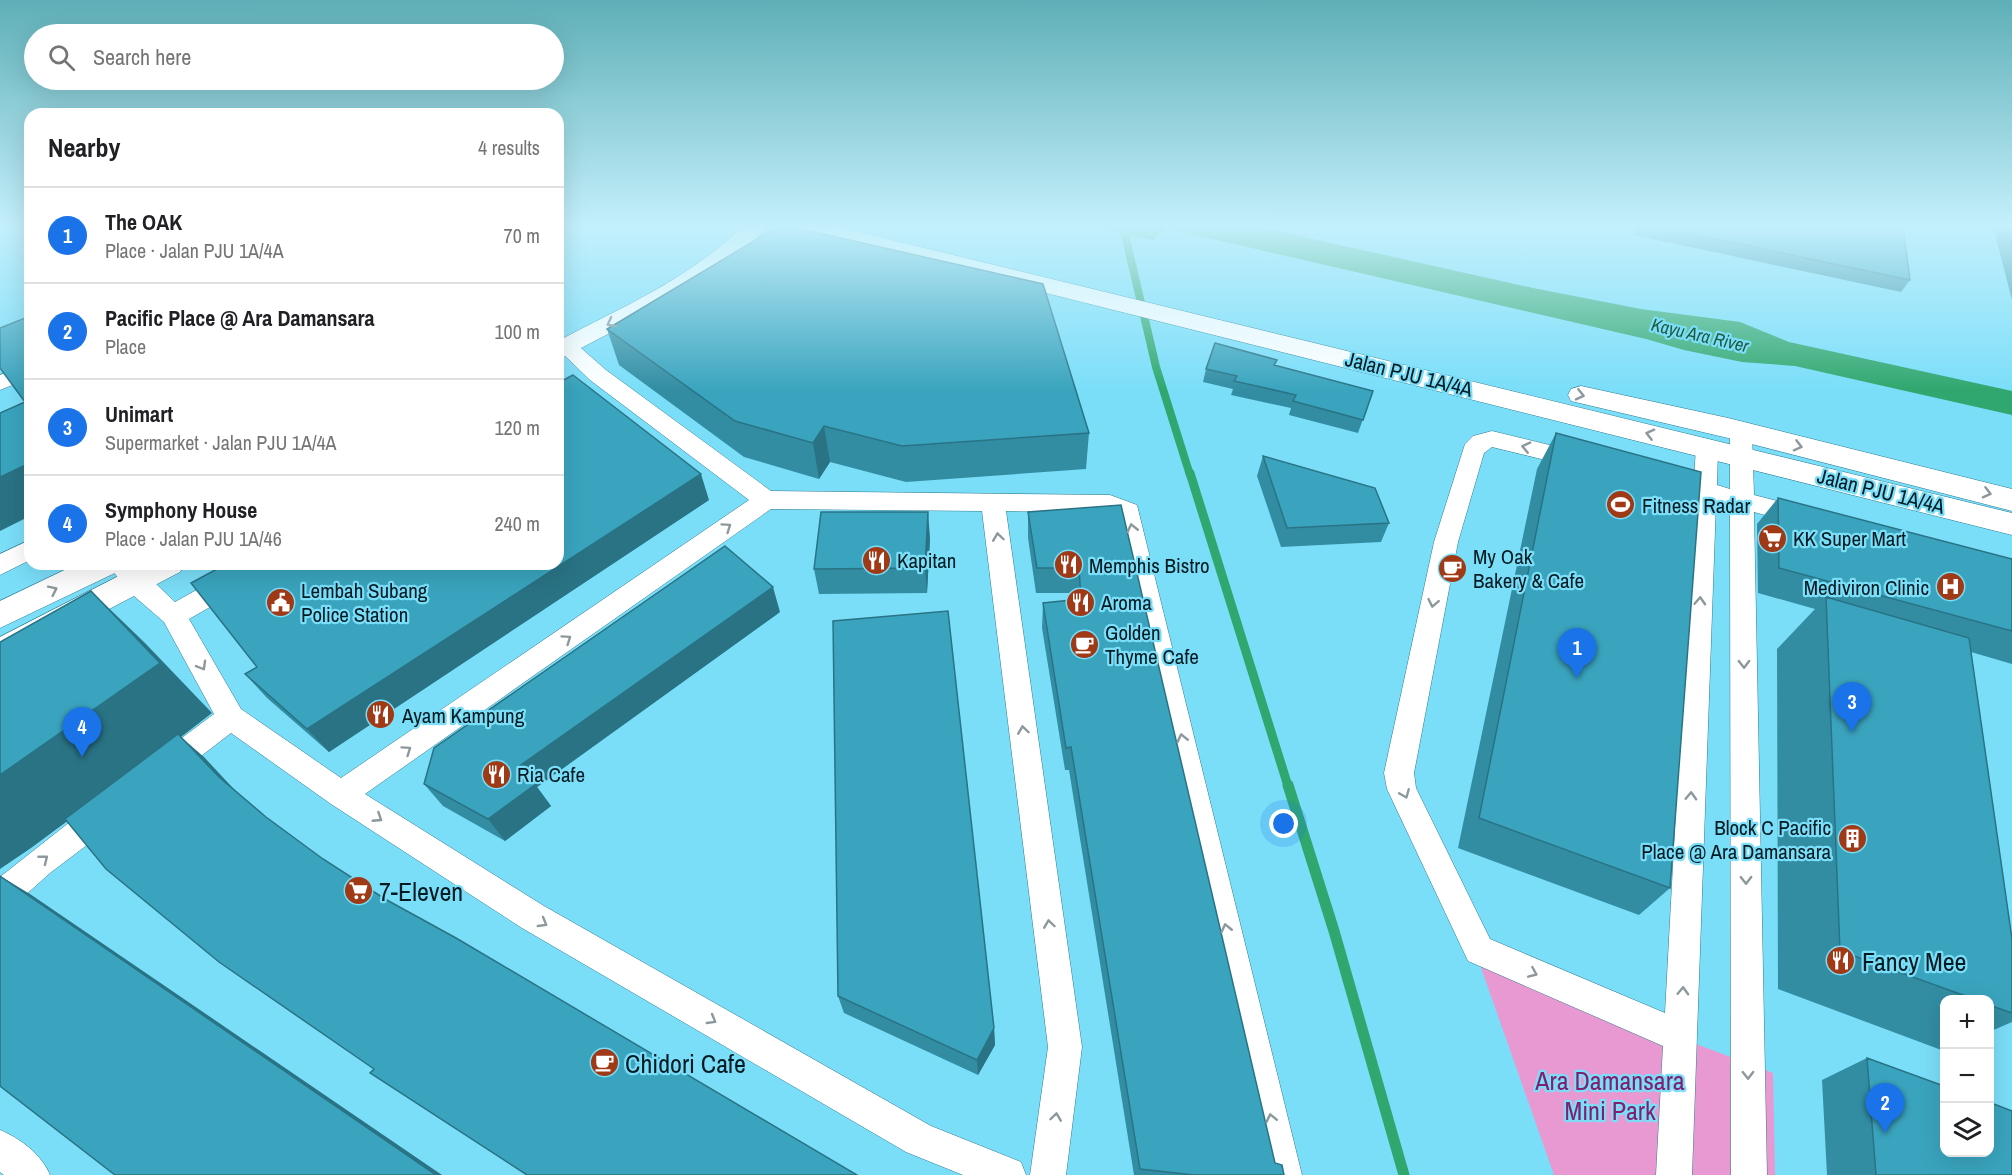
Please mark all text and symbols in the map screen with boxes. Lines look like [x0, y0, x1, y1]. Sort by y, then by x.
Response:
search box [24, 24, 564, 90]
icon: search [45, 41, 78, 74]
text: Search here [93, 42, 191, 72]
text: Nearby [48, 130, 120, 165]
text: 4 results [478, 134, 540, 161]
text: The OAK [105, 207, 182, 237]
text: 1 [63, 222, 72, 249]
text: 70 m [504, 222, 540, 249]
text: Place · Jalan PJU 1A/4A [105, 237, 284, 264]
text: Pacific Place @ Ara Damansara [105, 303, 375, 333]
water label: Kayu Ara River [1649, 312, 1752, 359]
one-way arrow [607, 316, 618, 328]
text: 2 [63, 318, 72, 345]
text: 100 m [494, 318, 540, 345]
text: Place [105, 333, 146, 360]
street label: Jalan PJU 1A/4A [1342, 344, 1476, 404]
one-way arrow [1575, 387, 1585, 400]
text: Unimart [105, 399, 173, 429]
text: 3 [63, 414, 72, 441]
text: 120 m [494, 414, 540, 441]
one-way arrow [1645, 428, 1655, 441]
text: Supermarket · Jalan PJU 1A/4A [105, 429, 337, 456]
one-way arrow [1793, 438, 1803, 451]
one-way arrow [1521, 442, 1531, 455]
street label: Jalan PJU 1A/4A [1814, 461, 1948, 521]
one-way arrow [1982, 486, 1992, 499]
sports icon: Fitness Radar [1605, 489, 1637, 521]
place label: Fitness Radar [1642, 491, 1750, 520]
text: Symphony House [105, 495, 257, 525]
text: 4 [63, 510, 72, 537]
text: 240 m [494, 510, 540, 537]
supermarket icon: KK Super Mart [1756, 522, 1788, 554]
one-way arrow [721, 523, 732, 534]
one-way arrow [1127, 523, 1140, 533]
place label: KK Super Mart [1793, 524, 1906, 553]
text: Place · Jalan PJU 1A/46 [105, 525, 282, 552]
one-way arrow [992, 533, 1004, 542]
place label: My Oak Bakery & Cafe [1473, 542, 1584, 595]
restaurant icon: Kapitan [860, 544, 892, 576]
place label: Kapitan [897, 546, 956, 575]
restaurant icon: Memphis Bistro [1052, 549, 1084, 581]
place label: Memphis Bistro [1089, 551, 1210, 580]
cafe icon: My Oak Bakery & Cafe [1436, 552, 1468, 584]
hospital icon: Mediviron Clinic [1934, 571, 1966, 603]
place label: Mediviron Clinic [1804, 573, 1929, 602]
place label: Lembah Subang Police Station [301, 576, 428, 629]
one-way arrow [46, 585, 57, 597]
public building icon: Lembah Subang Police Station [264, 586, 296, 618]
restaurant icon: Aroma [1064, 586, 1096, 618]
place label: Aroma [1100, 588, 1152, 617]
one-way arrow [1693, 597, 1706, 606]
one-way arrow [1428, 598, 1441, 608]
place label: Golden Thyme Cafe [1105, 618, 1199, 671]
cafe icon: Golden Thyme Cafe [1068, 628, 1100, 660]
pin: 1 [1558, 628, 1596, 678]
one-way arrow [561, 634, 571, 646]
one-way arrow [195, 660, 206, 670]
one-way arrow [1737, 660, 1750, 669]
pin: 3 [1832, 682, 1872, 732]
restaurant icon: Ayam Kampung [365, 699, 397, 731]
place label: Ayam Kampung [401, 701, 525, 730]
pin: 4 [62, 708, 101, 757]
one-way arrow [1018, 726, 1030, 735]
one-way arrow [1176, 734, 1189, 744]
one-way arrow [400, 746, 411, 757]
restaurant icon: Ria Cafe [480, 758, 512, 790]
place label: Ria Cafe [517, 760, 585, 789]
one-way arrow [1398, 788, 1410, 799]
one-way arrow [1685, 791, 1698, 800]
your location [1269, 809, 1298, 838]
one-way arrow [372, 811, 382, 823]
place label: Block C Pacific Place @ Ara Damansara [1641, 813, 1831, 866]
building icon: Block C Pacific Place @ Ara Damansara [1836, 823, 1868, 855]
one-way arrow [38, 855, 49, 866]
place label: 7-Eleven [379, 874, 463, 909]
supermarket icon: 7-Eleven [342, 875, 374, 907]
one-way arrow [1740, 876, 1752, 885]
one-way arrow [536, 916, 547, 927]
one-way arrow [1043, 919, 1056, 928]
one-way arrow [1221, 923, 1234, 933]
place label: Fancy Mee [1862, 944, 1966, 979]
restaurant icon: Fancy Mee [1825, 945, 1857, 977]
one-way arrow [1527, 966, 1538, 978]
one-way arrow [1676, 986, 1689, 995]
map controls [1940, 995, 1994, 1157]
button: + [1940, 995, 1994, 1049]
one-way arrow [706, 1013, 716, 1024]
place label: Chidori Cafe [625, 1046, 746, 1081]
cafe icon: Chidori Cafe [588, 1047, 620, 1079]
button: − [1940, 1049, 1994, 1103]
park label: Ara Damansara Mini Park [1534, 1063, 1685, 1128]
one-way arrow [1742, 1071, 1754, 1080]
pin: 2 [1866, 1084, 1904, 1133]
button: layers [1940, 1103, 1994, 1157]
one-way arrow [1049, 1112, 1061, 1122]
one-way arrow [1265, 1113, 1278, 1123]

